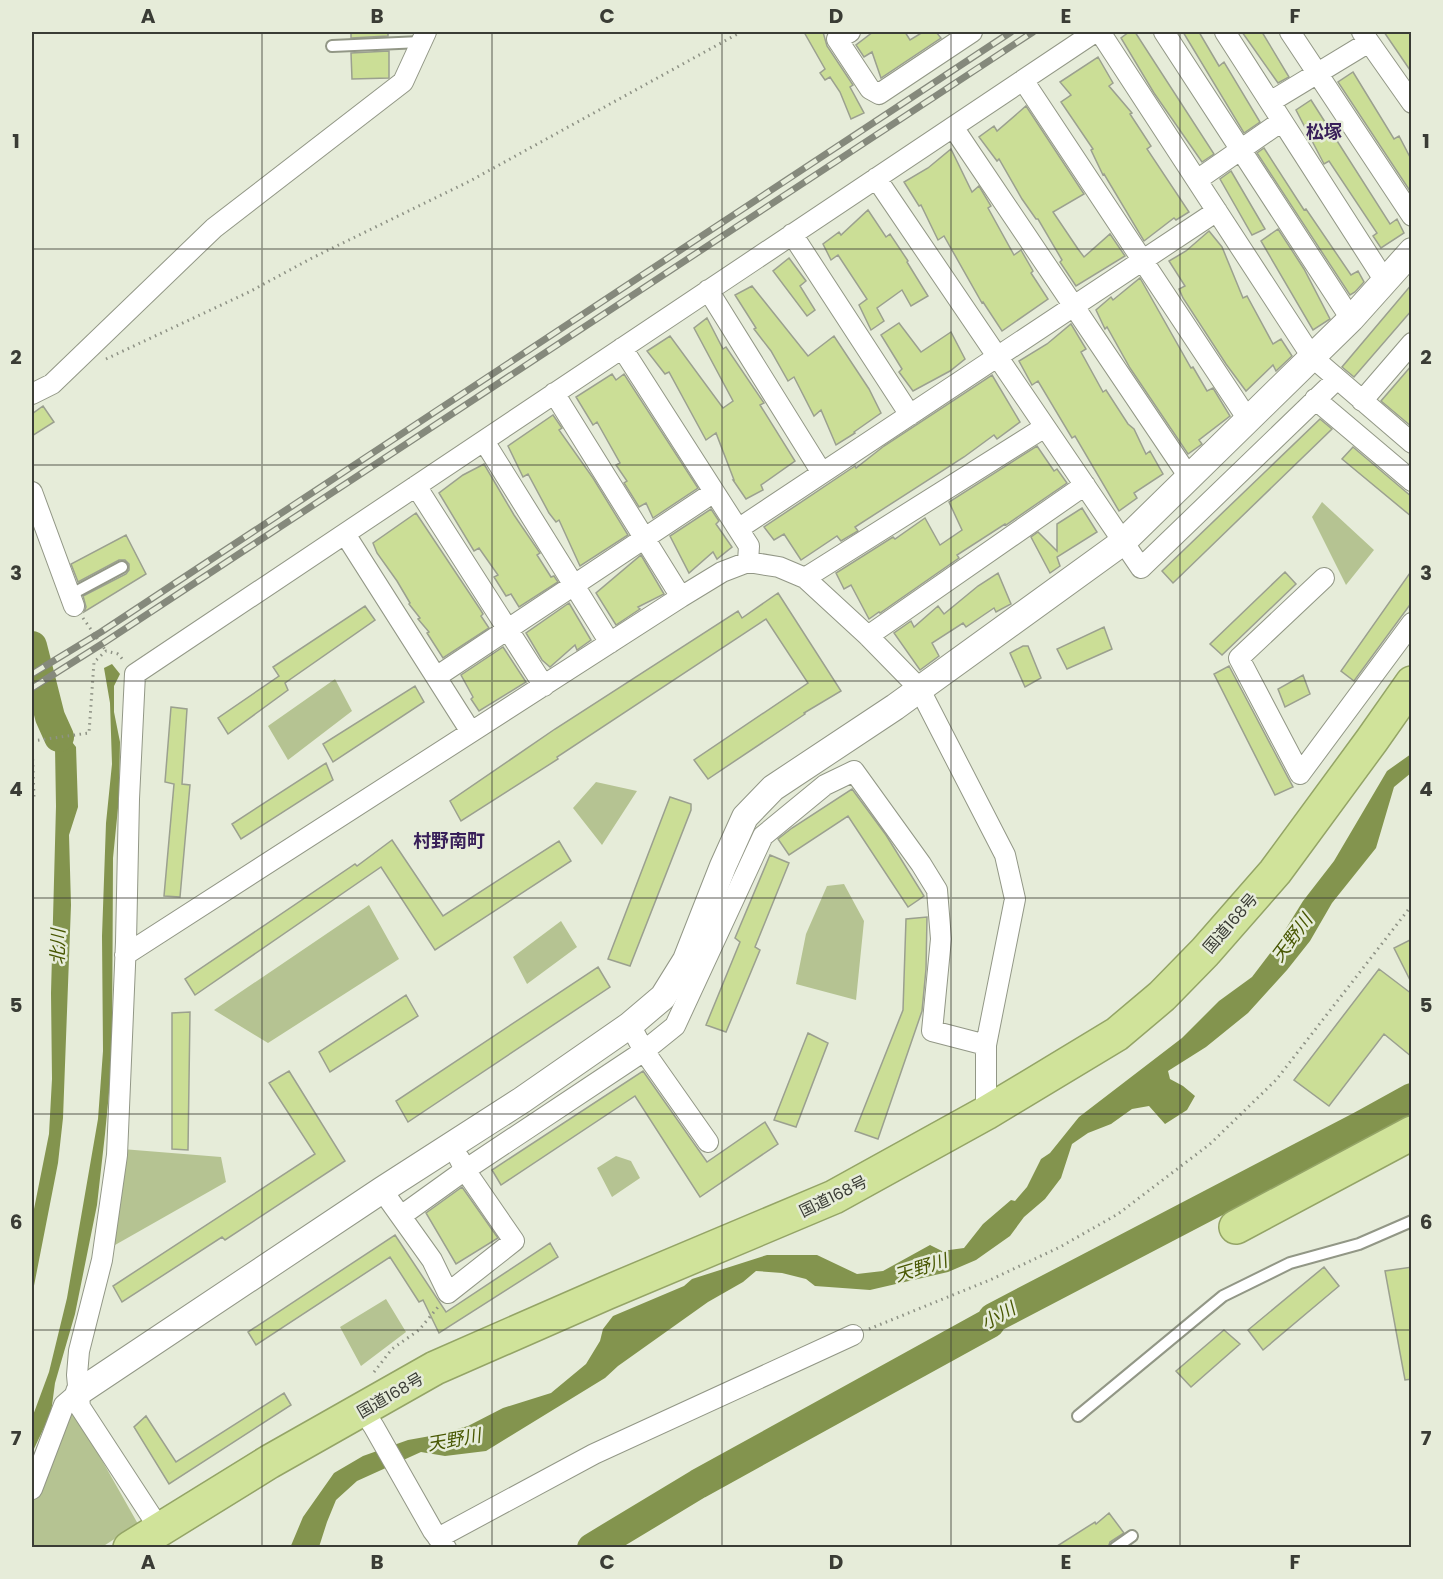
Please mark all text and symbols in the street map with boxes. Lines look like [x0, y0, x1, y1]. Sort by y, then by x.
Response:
text: A [141, 2, 156, 30]
text: B [370, 2, 384, 30]
text: C [599, 2, 615, 30]
text: D [829, 2, 843, 30]
text: E [1061, 2, 1071, 30]
text: F [1290, 2, 1301, 30]
district label: 松塚 [1306, 119, 1342, 144]
text: 1 [12, 127, 20, 155]
text: 1 [1422, 127, 1430, 155]
text: 2 [10, 343, 22, 371]
text: 2 [1420, 343, 1432, 371]
text: 3 [10, 559, 22, 587]
text: 3 [1420, 559, 1432, 587]
text: 4 [9, 775, 23, 803]
text: 4 [1419, 775, 1433, 803]
district label: 村野南町 [413, 828, 485, 853]
street label: 国道168号 [1198, 888, 1263, 959]
water label: 天野川 [1265, 907, 1319, 967]
water label: 北川 [45, 927, 70, 965]
text: 5 [10, 991, 23, 1019]
text: 5 [1420, 991, 1433, 1019]
street label: 国道168号 [795, 1170, 871, 1223]
text: 6 [10, 1208, 22, 1236]
text: 6 [1420, 1208, 1432, 1236]
water label: 天野川 [891, 1247, 952, 1287]
water label: 小川 [976, 1295, 1021, 1335]
street label: 国道168号 [353, 1367, 428, 1424]
water label: 天野川 [425, 1422, 485, 1457]
text: 7 [11, 1424, 22, 1452]
text: 7 [1421, 1424, 1432, 1452]
text: A [141, 1548, 156, 1576]
text: B [370, 1548, 384, 1576]
text: C [599, 1548, 615, 1576]
text: D [829, 1548, 843, 1576]
text: E [1061, 1548, 1071, 1576]
text: F [1290, 1548, 1301, 1576]

